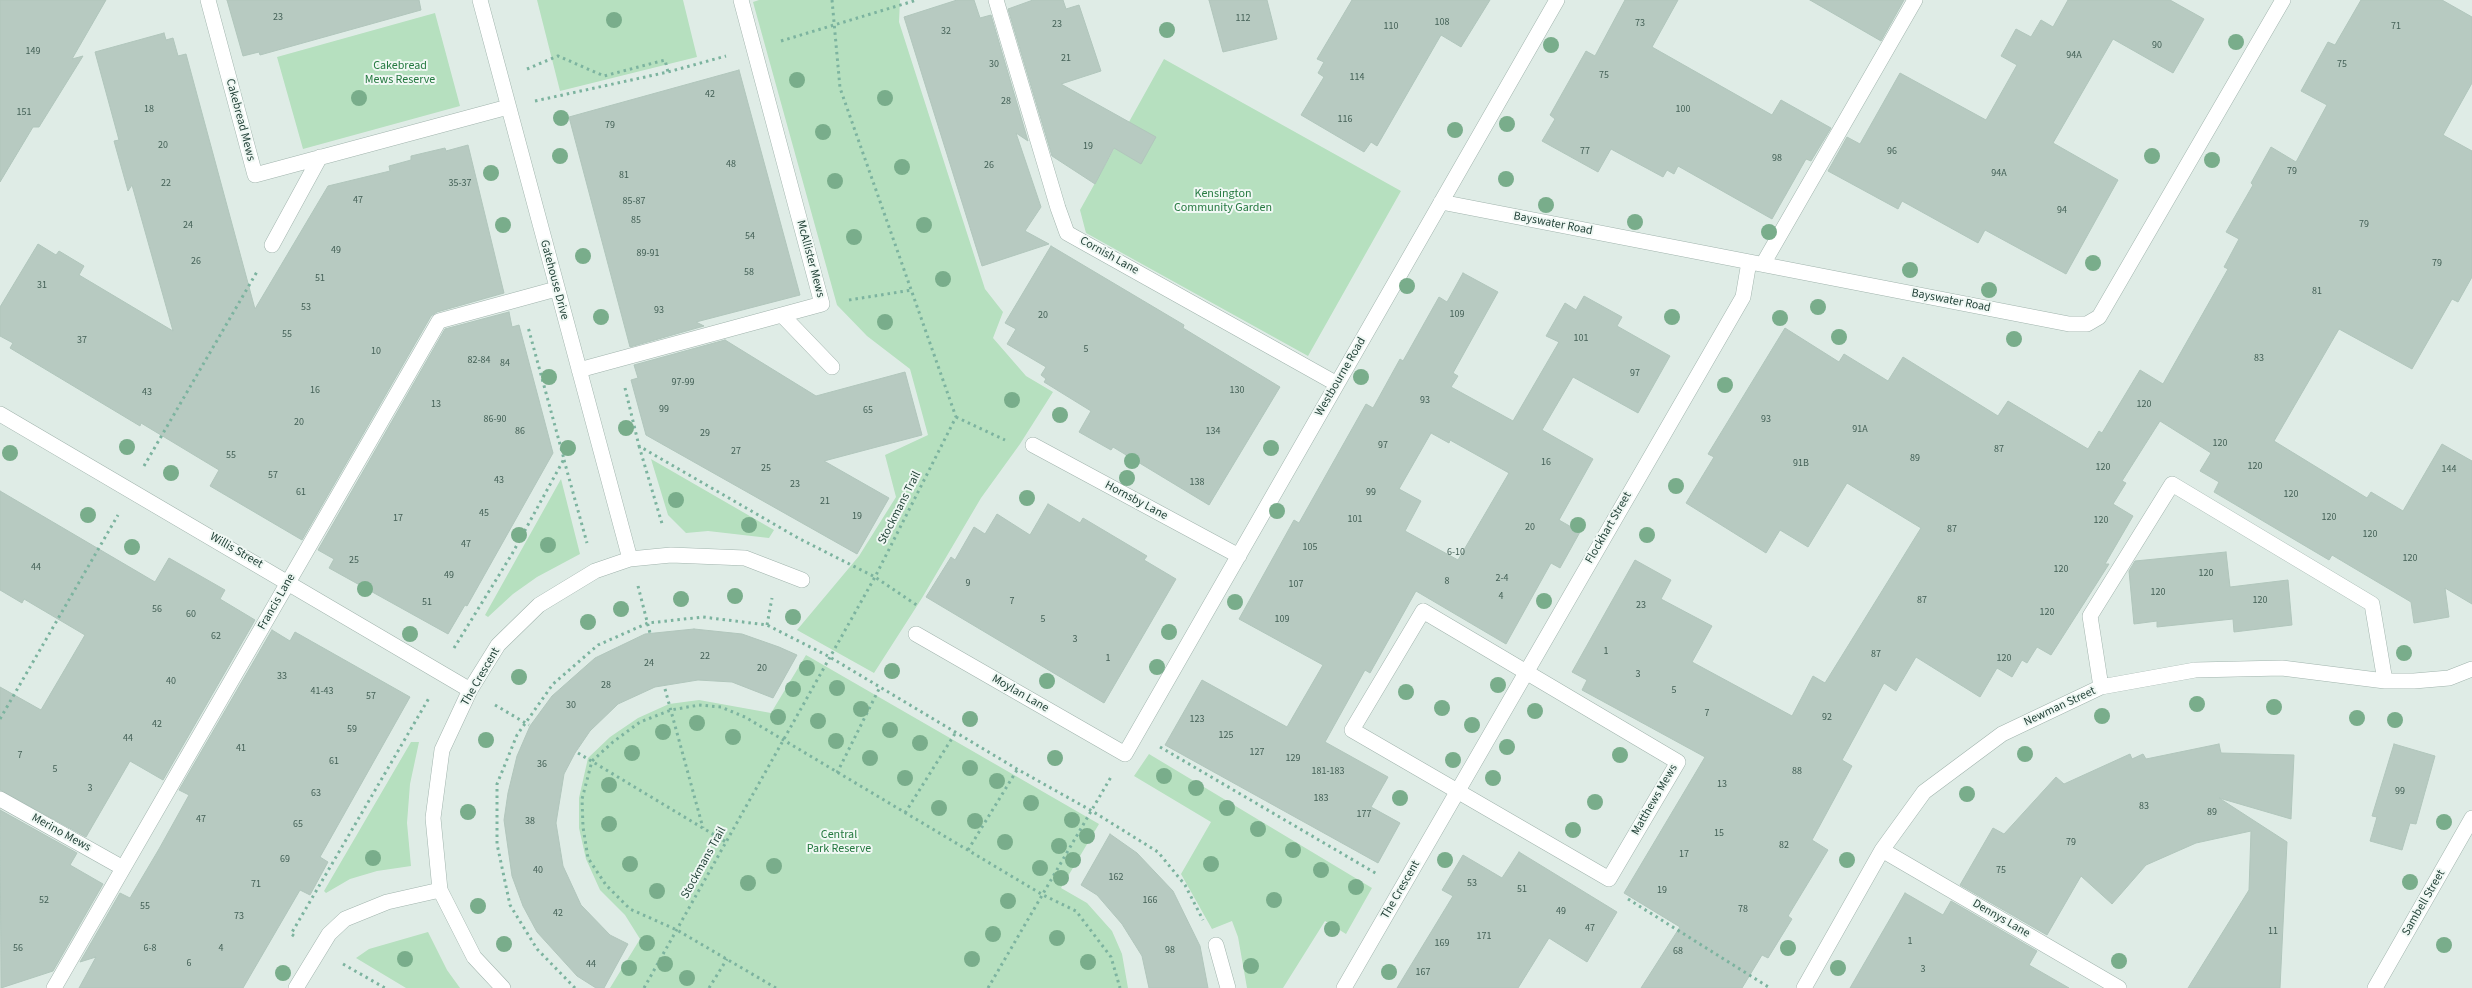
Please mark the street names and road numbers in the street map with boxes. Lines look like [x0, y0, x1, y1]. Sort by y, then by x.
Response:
street label: Cakebread Mews [222, 77, 258, 163]
street label: Bayswater Road [1512, 209, 1594, 239]
street label: McAllister Mews [793, 219, 827, 299]
street label: Cornish Lane [1077, 234, 1141, 278]
street label: Gatehouse Drive [536, 238, 572, 322]
street label: Bayswater Road [1910, 286, 1992, 316]
street label: Westbourne Road [1313, 335, 1369, 419]
street label: Stockmans Trail [875, 469, 925, 547]
street label: Hornsby Lane [1102, 478, 1170, 524]
street label: Flockhart Street [1583, 490, 1635, 566]
street label: Willis Street [207, 530, 265, 572]
street label: Francis Lane [255, 571, 299, 633]
street label: The Crescent [459, 645, 503, 709]
street label: Moylan Lane [989, 672, 1051, 716]
street label: Newman Street [2022, 684, 2098, 730]
street label: Matthews Mews [1629, 762, 1681, 838]
street label: Merino Mews [29, 811, 93, 855]
street label: Stockmans Trail [678, 825, 730, 901]
street label: The Crescent [1379, 858, 1423, 922]
street label: Sambell Street [2399, 868, 2449, 938]
street label: Dennys Lane [1970, 897, 2032, 941]

